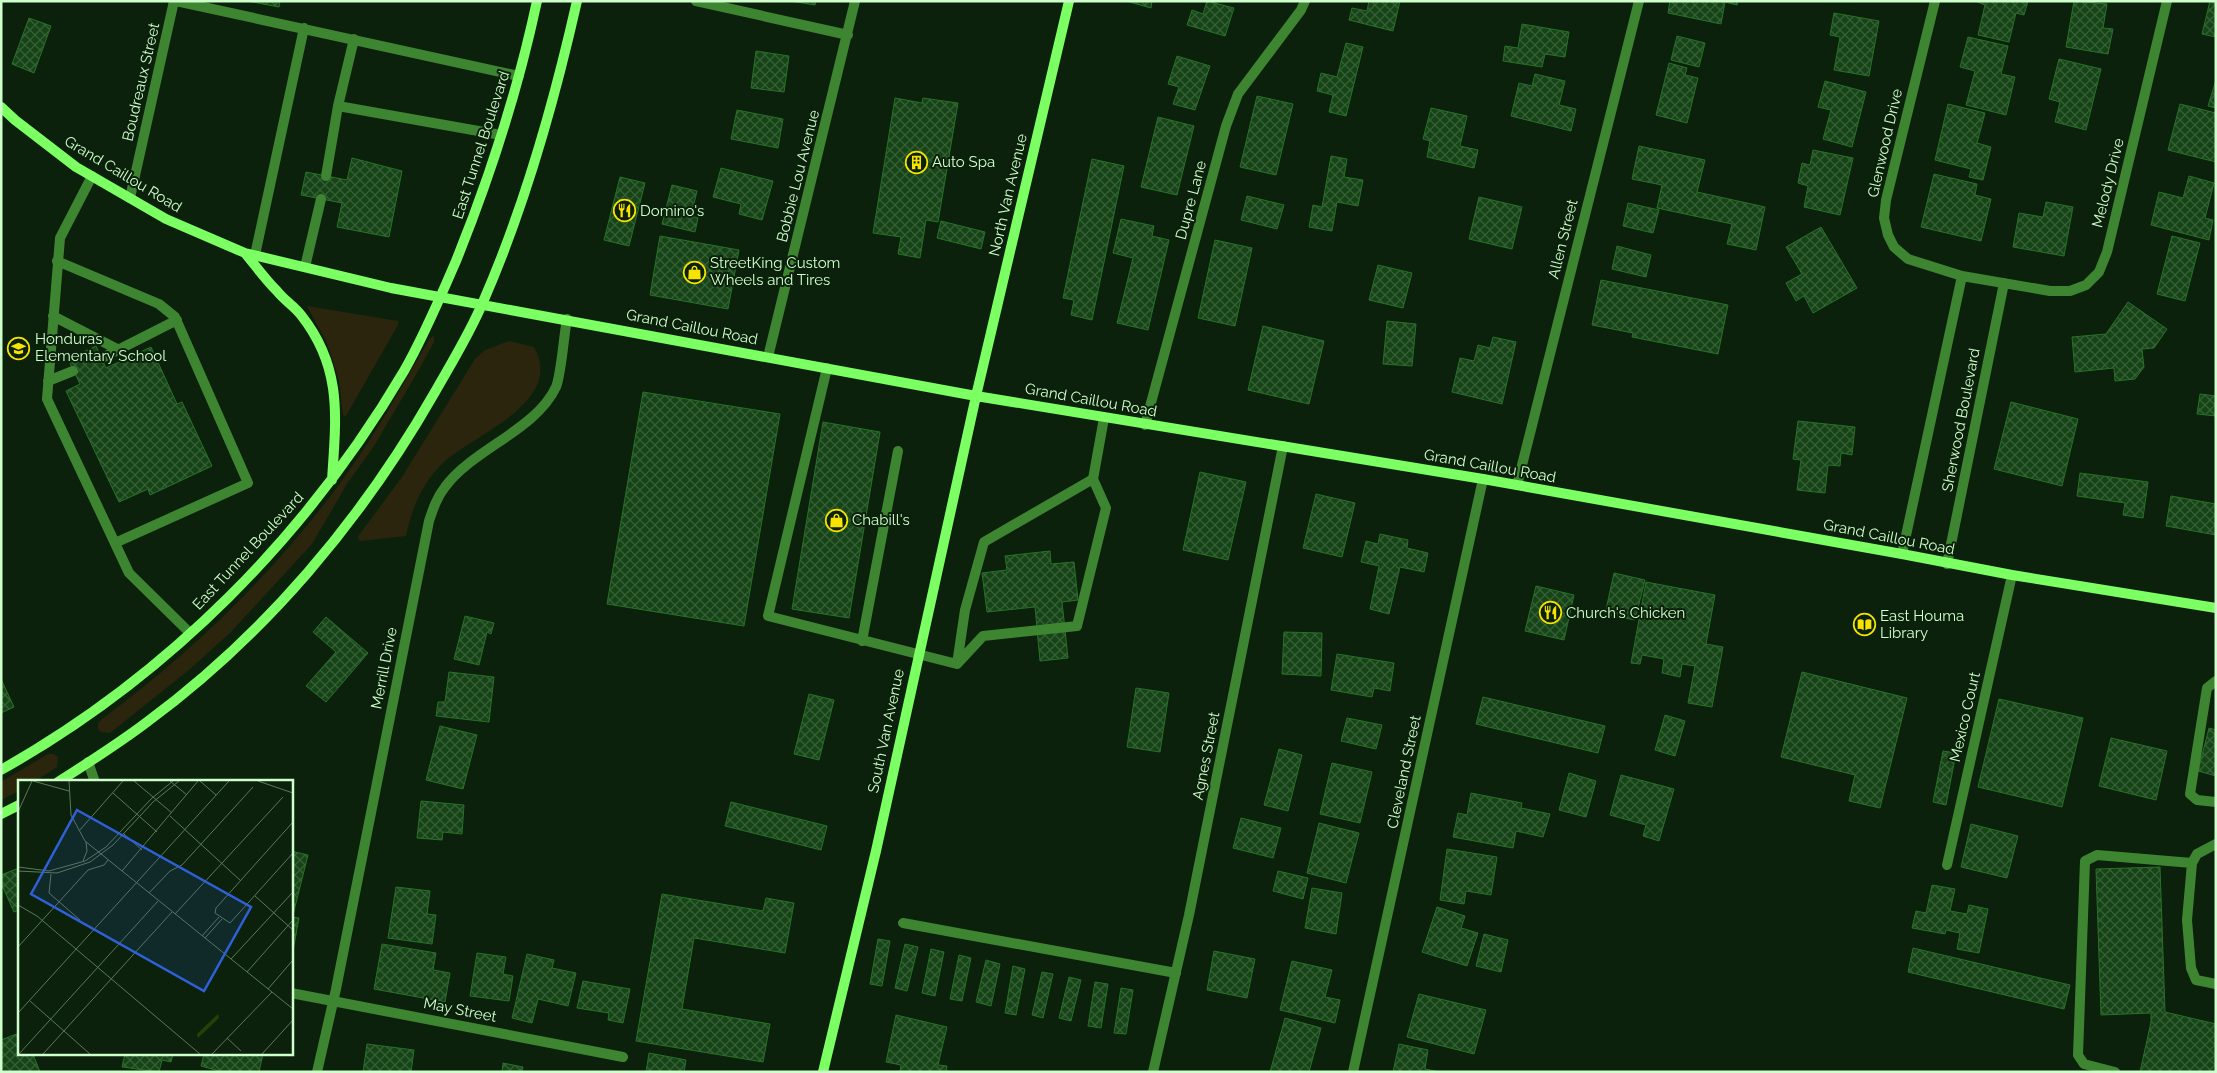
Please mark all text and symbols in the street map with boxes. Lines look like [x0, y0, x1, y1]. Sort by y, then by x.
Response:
street label: Boudreaux Street [119, 21, 163, 143]
street label: East Tunnel Boulevard [449, 69, 513, 221]
street label: Glenwood Drive [1864, 87, 1906, 199]
street label: Bobbie Lou Avenue [773, 108, 823, 244]
street label: Grand Caillou Road [61, 132, 185, 216]
street label: North Van Avenue [985, 132, 1031, 258]
street label: Melody Drive [2088, 136, 2128, 230]
building icon: Auto Spa [904, 150, 928, 174]
place label: Auto Spa [932, 153, 995, 171]
street label: Dupre Lane [1172, 158, 1210, 241]
street label: Allen Street [1544, 197, 1582, 281]
restaurant icon: Domino's [612, 199, 636, 223]
place label: Domino's [640, 202, 704, 220]
place label: StreetKing Custom Wheels and Tires [710, 254, 840, 289]
shop icon: StreetKing Custom Wheels and Tires [682, 260, 706, 284]
street label: Grand Caillou Road [625, 305, 759, 349]
place label: Honduras Elementary School [35, 330, 167, 365]
school or university icon: Honduras Elementary School [7, 336, 31, 360]
street label: Sherwood Boulevard [1938, 347, 1984, 493]
street label: Grand Caillou Road [1024, 380, 1158, 420]
street label: Grand Caillou Road [1423, 446, 1557, 486]
street label: East Tunnel Boulevard [189, 488, 307, 614]
shop icon: Chabill's [824, 508, 848, 532]
place label: Chabill's [852, 511, 910, 529]
street label: Grand Caillou Road [1822, 515, 1956, 559]
restaurant icon: Church's Chicken [1538, 601, 1562, 625]
place label: Church's Chicken [1566, 604, 1685, 622]
place label: East Houma Library [1880, 607, 1964, 642]
library icon: East Houma Library [1852, 613, 1876, 637]
street label: Merrill Drive [367, 625, 401, 710]
street label: South Van Avenue [864, 667, 908, 795]
street label: Mexico Court [1946, 670, 1984, 764]
street label: Agnes Street [1189, 710, 1223, 802]
street label: Cleveland Street [1383, 714, 1425, 830]
inset map [18, 780, 292, 1056]
street label: May Street [422, 994, 498, 1026]

